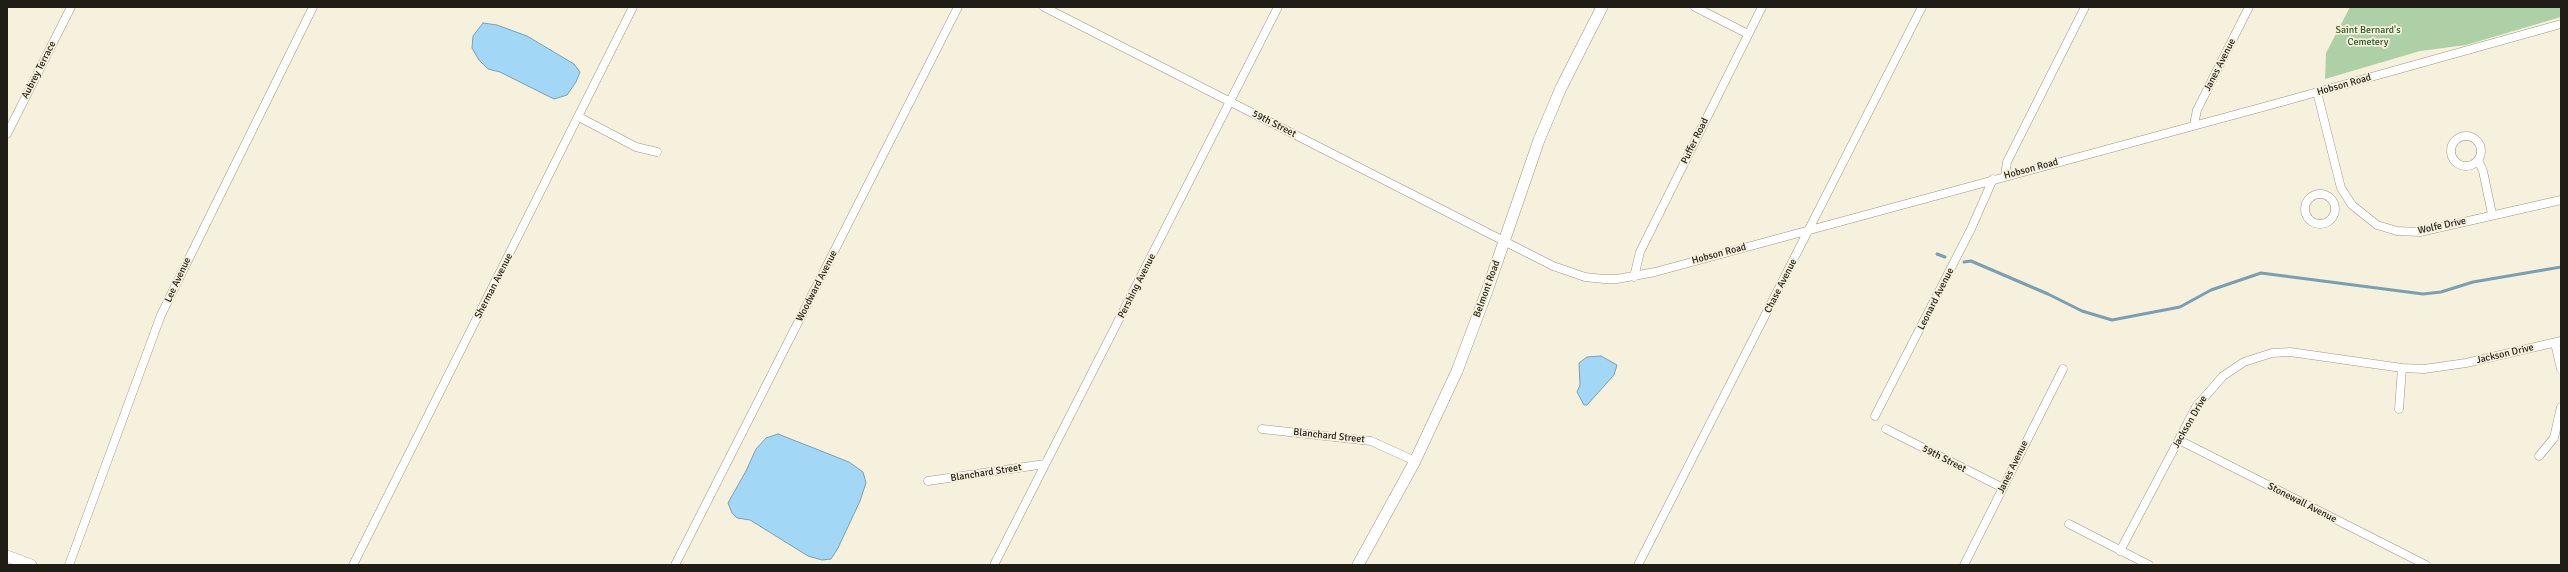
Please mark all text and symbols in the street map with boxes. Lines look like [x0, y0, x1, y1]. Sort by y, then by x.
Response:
park label: Saint Bernard's Cemetery [2335, 24, 2401, 48]
street label: Janes Avenue [2202, 37, 2238, 93]
street label: Aubrey Terrace [19, 39, 59, 101]
street label: Hobson Road [2316, 72, 2372, 98]
street label: 59th Street [1250, 108, 1298, 140]
street label: Puffer Road [1679, 116, 1711, 166]
street label: Hobson Road [2002, 156, 2060, 182]
street label: Wolfe Drive [2417, 215, 2467, 237]
street label: Hobson Road [1690, 241, 1748, 267]
street label: Woodward Avenue [794, 248, 840, 324]
street label: Sherman Avenue [472, 251, 516, 321]
street label: Pershing Avenue [1116, 252, 1158, 320]
street label: Lee Avenue [162, 256, 194, 304]
street label: Chase Avenue [1762, 257, 1800, 315]
street label: Belmont Road [1471, 259, 1503, 319]
street label: Leonard Avenue [1915, 266, 1957, 332]
street label: Jackson Drive [2475, 342, 2535, 366]
street label: Jackson Drive [2170, 394, 2210, 450]
street label: Blanchard Street [1293, 426, 1365, 446]
street label: Janes Avenue [1995, 438, 2031, 496]
street label: 59th Street [1920, 443, 1968, 475]
street label: Blanchard Street [950, 461, 1022, 485]
street label: Stonewall Avenue [2265, 480, 2339, 526]

